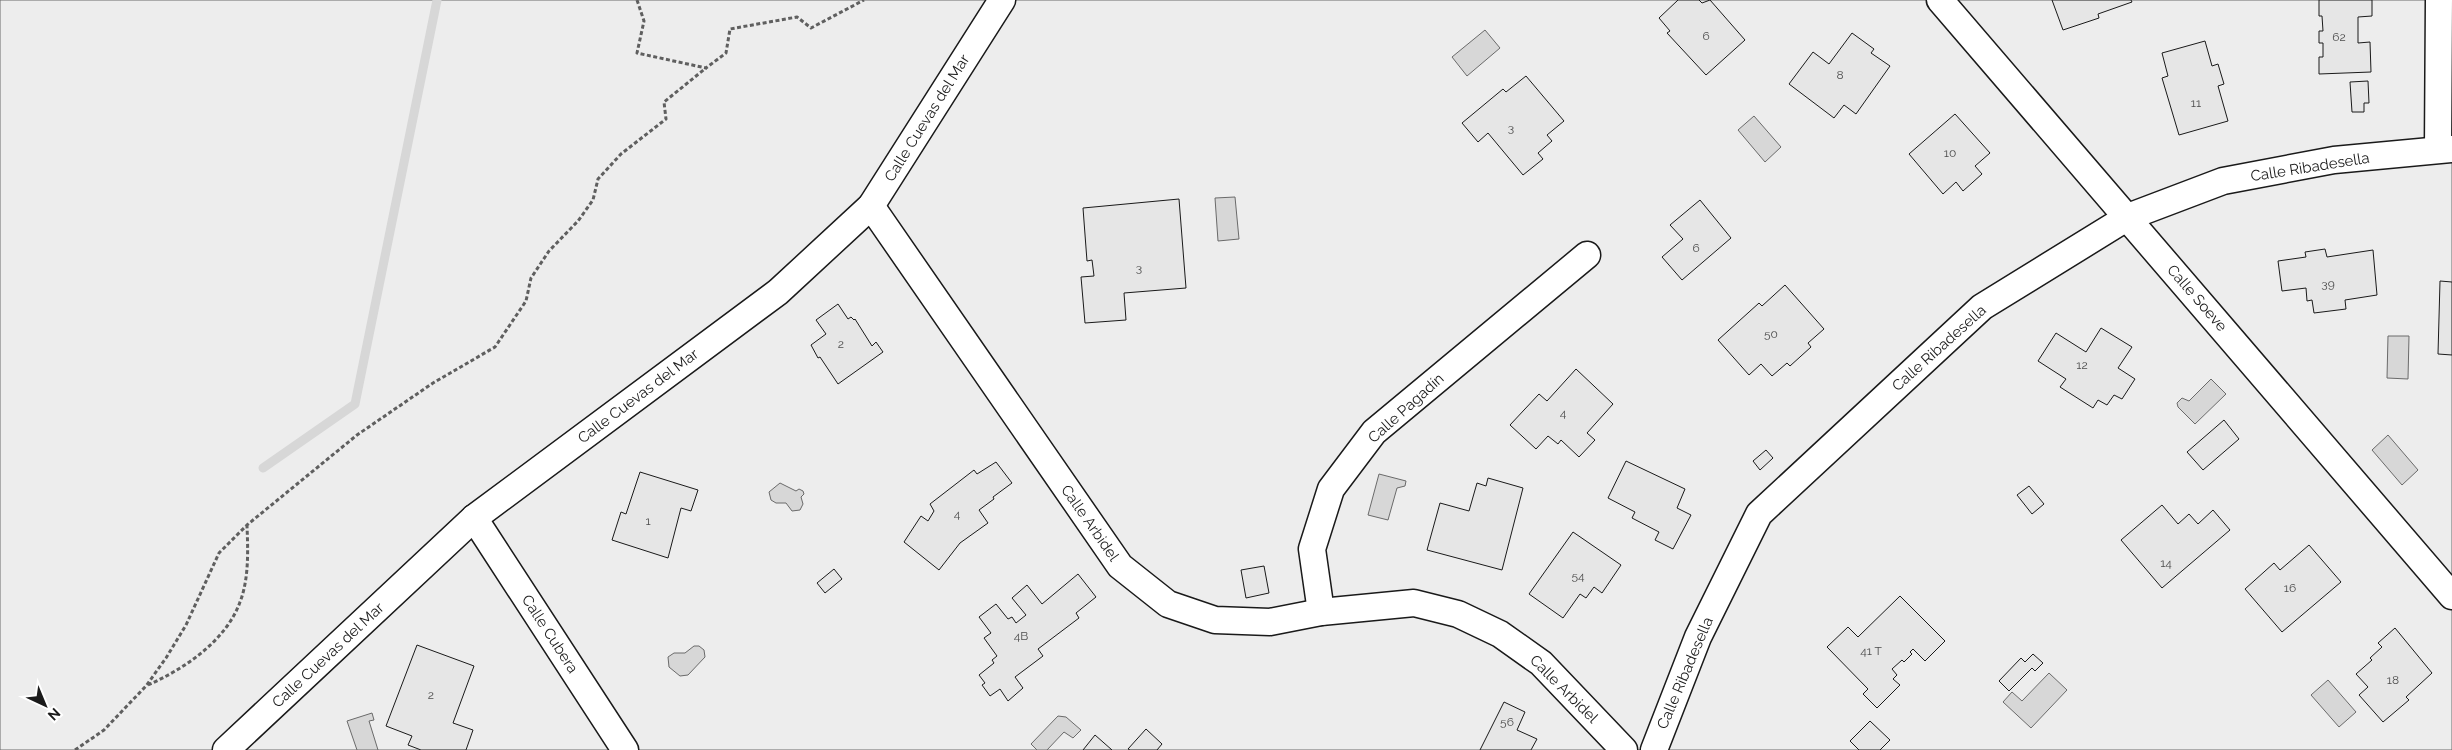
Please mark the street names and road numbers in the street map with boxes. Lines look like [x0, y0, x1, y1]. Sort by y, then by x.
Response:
street label: Calle Cuevas del Mar [881, 51, 974, 185]
street label: Calle Ribadesella [2249, 149, 2371, 185]
street label: Calle Soeve [2163, 261, 2231, 335]
street label: Calle Ribadesella [1888, 301, 1990, 395]
street label: Calle Cuevas del Mar [574, 344, 702, 447]
street label: Calle Pagadín [1365, 369, 1447, 447]
street label: Calle Arbidel [1057, 481, 1123, 565]
street label: Calle Cubera [518, 591, 582, 677]
street label: Calle Cuevas del Mar [268, 598, 388, 711]
street label: Calle Ribadesella [1653, 614, 1717, 732]
street label: Calle Arbidel [1526, 651, 1602, 727]

